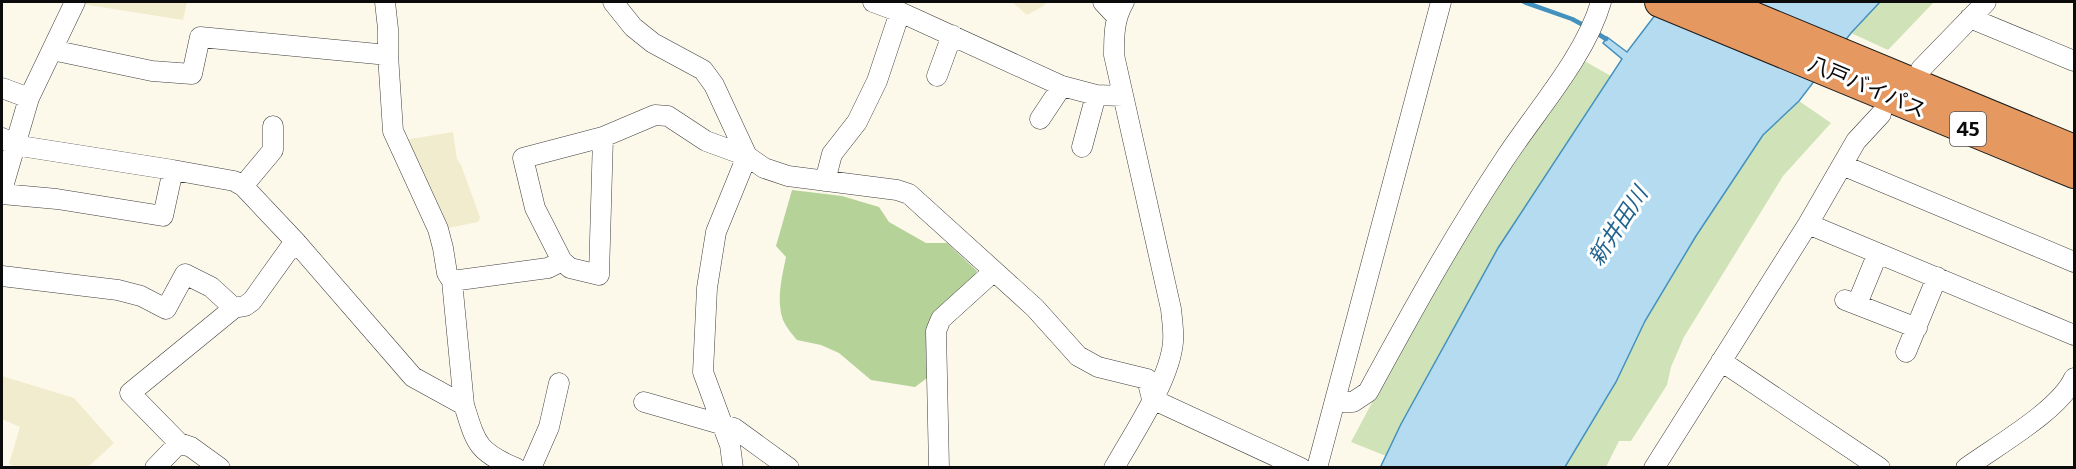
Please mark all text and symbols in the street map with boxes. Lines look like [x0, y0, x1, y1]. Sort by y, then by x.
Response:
street label: 八戸バイパス [1804, 50, 1930, 124]
road number: 45 [1950, 112, 1986, 146]
water label: 新井田川 [1583, 180, 1654, 270]

